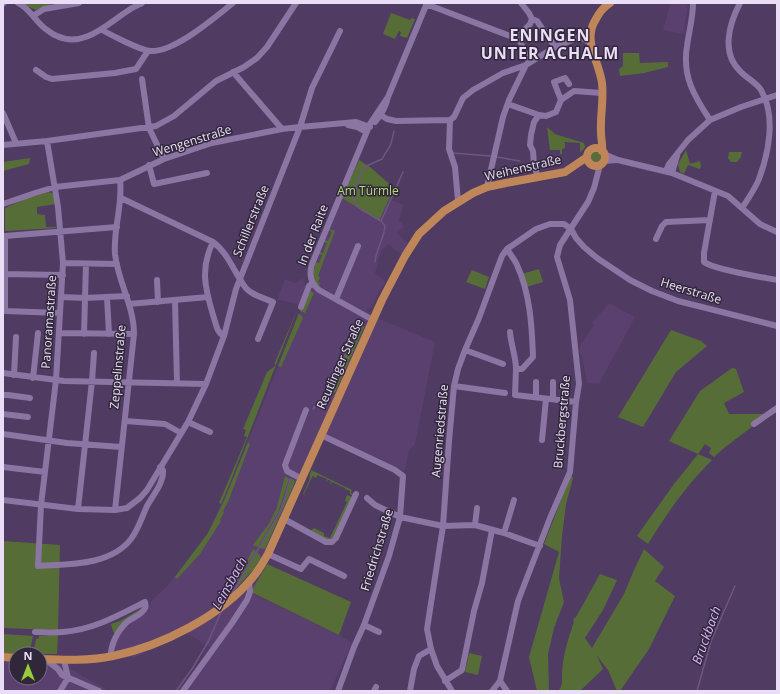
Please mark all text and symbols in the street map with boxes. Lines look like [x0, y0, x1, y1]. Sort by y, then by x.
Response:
district label: ENINGEN UNTER ACHALM [481, 24, 619, 64]
street label: Wengenstraße [150, 120, 234, 161]
street label: Weihenstraße [483, 150, 563, 185]
street label: Schillerstraße [228, 182, 273, 259]
park label: Am Türmle [337, 182, 399, 199]
street label: In der Raite [293, 202, 332, 268]
street label: Heerstraße [659, 273, 724, 308]
street label: Panoramastraße [37, 274, 60, 369]
street label: Reutlinger Straße [312, 316, 367, 412]
street label: Zeppelinstraße [105, 324, 130, 410]
street label: Bruckbergstraße [549, 374, 574, 469]
street label: Augenriedstraße [427, 383, 452, 478]
street label: Friedrichstraße [356, 506, 397, 593]
water label: Leinsbach [207, 554, 251, 612]
water label: Bruckbach [687, 603, 725, 667]
north arrow [8, 646, 48, 686]
text: N [24, 648, 32, 663]

